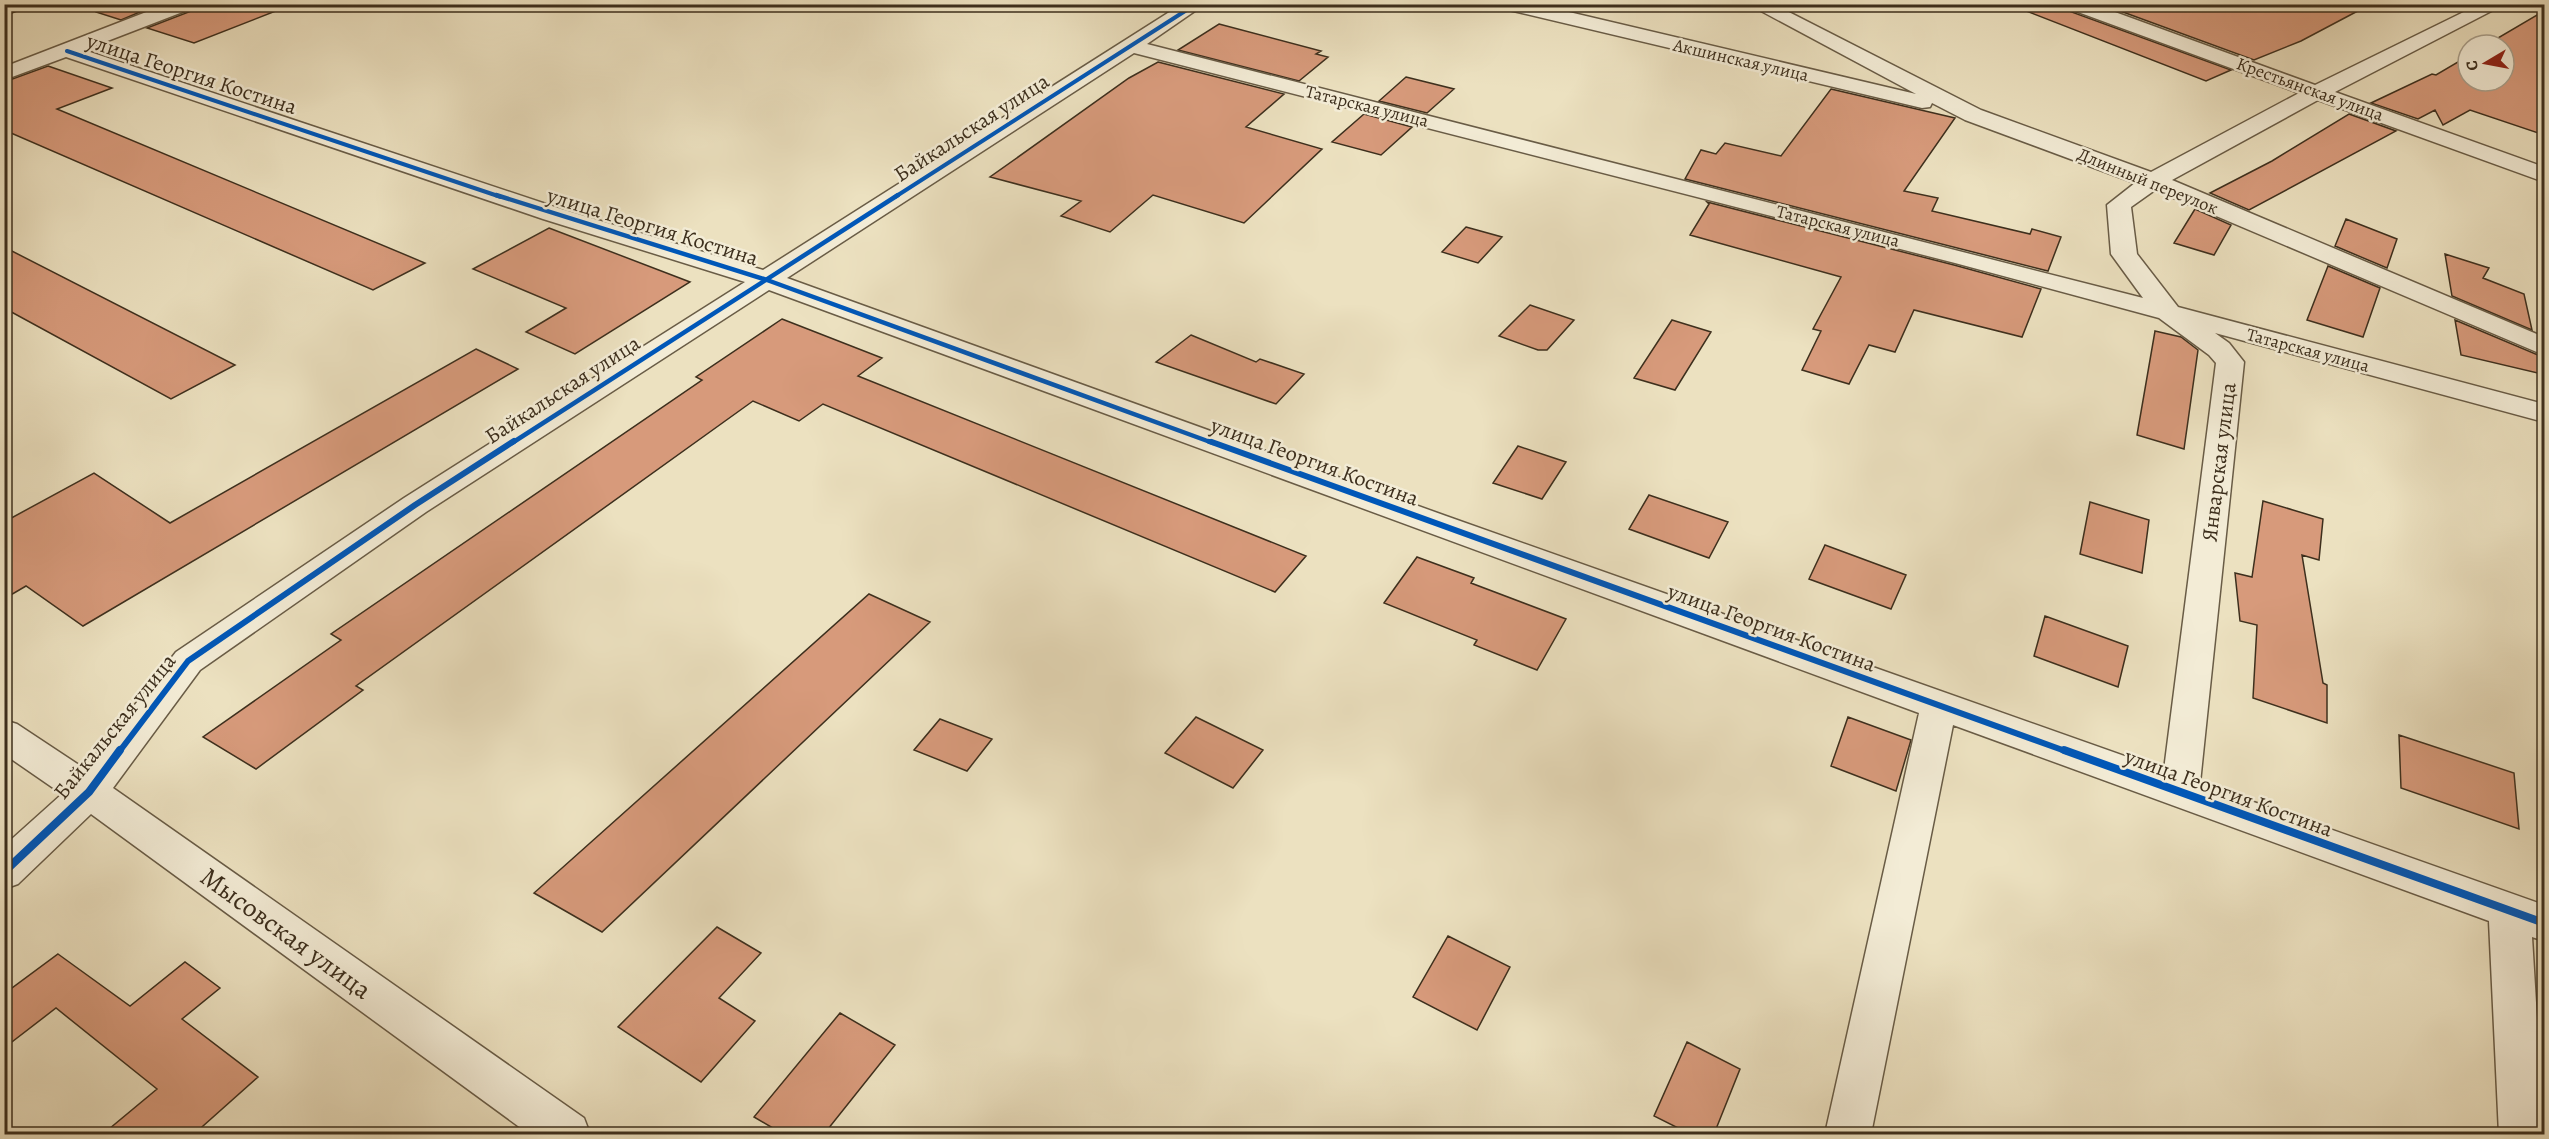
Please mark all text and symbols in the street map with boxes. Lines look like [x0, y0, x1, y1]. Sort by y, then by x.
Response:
street label: улица Георгия Костина [82, 25, 301, 122]
street label: Акшинская улица [1670, 33, 1812, 87]
north arrow [2456, 33, 2516, 93]
street label: Крестьянская улица [2233, 51, 2388, 127]
text: С [2460, 59, 2484, 72]
street label: Байкальская улица [888, 66, 1056, 189]
street label: Татарская улица [1303, 79, 1432, 133]
street label: Длинный переулок [2074, 142, 2222, 220]
street label: улица Георгия Костина [543, 180, 763, 274]
street label: Татарская улица [1774, 199, 1903, 253]
street label: Татарская улица [2244, 322, 2373, 378]
street label: Байкальская улица [479, 328, 647, 451]
street label: Январская улица [2194, 380, 2244, 543]
street label: улица Георгия Костина [1206, 410, 1424, 514]
street label: улица Георгия Костина [1663, 576, 1881, 680]
street label: Байкальская улица [47, 647, 183, 806]
street label: улица Георгия Костина [2120, 741, 2338, 845]
street label: Мысовская улица [193, 859, 379, 1008]

